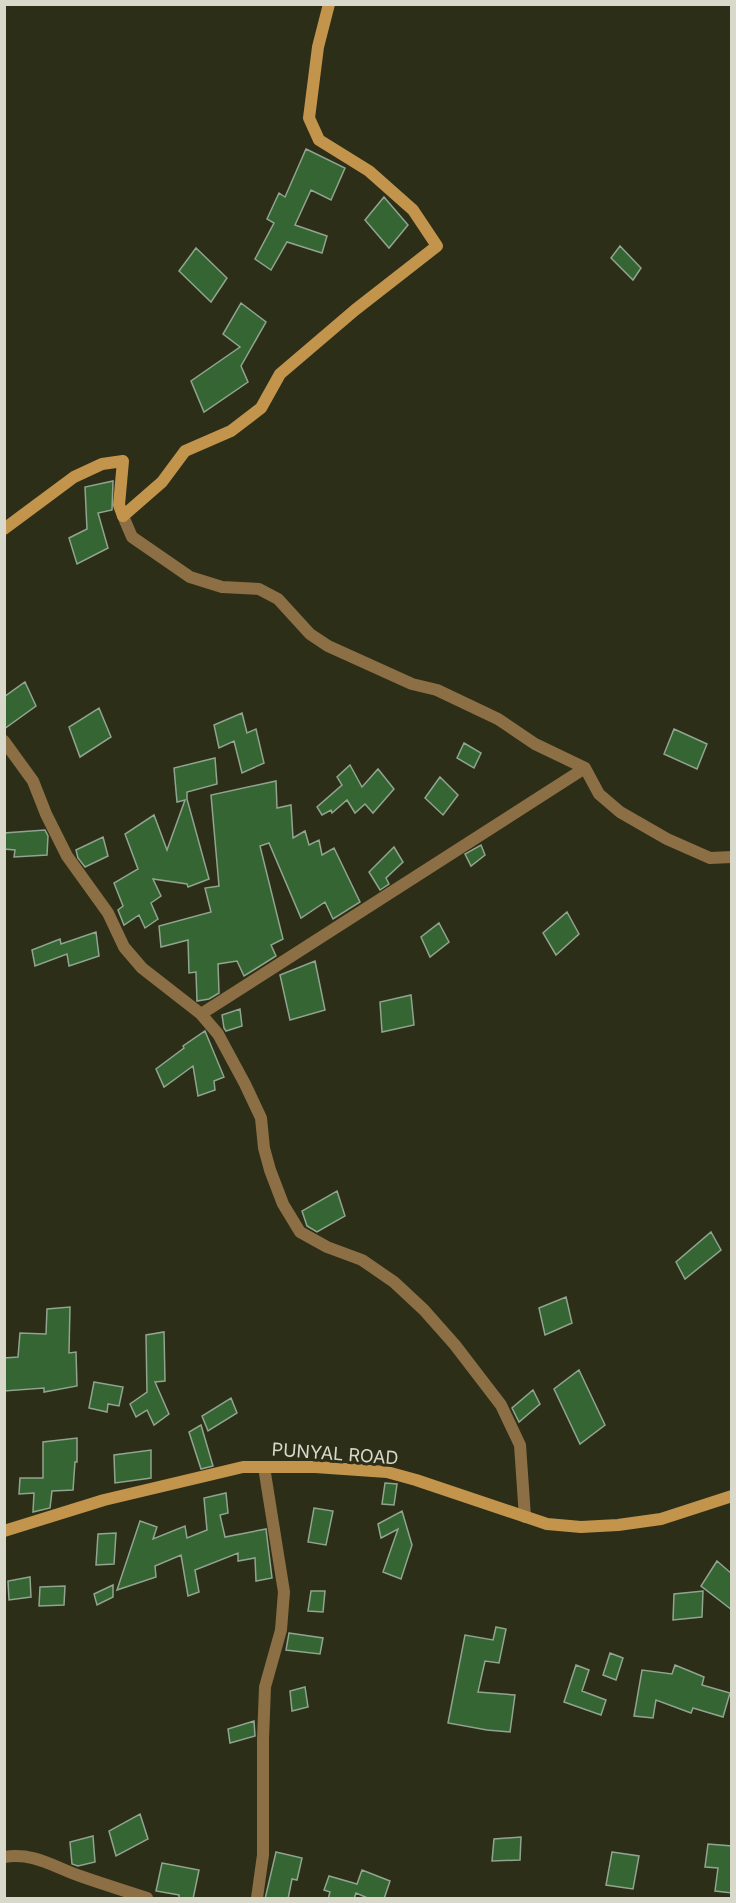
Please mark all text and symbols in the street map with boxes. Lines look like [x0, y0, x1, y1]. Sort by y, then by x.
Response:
street label: PUNYAL ROAD [271, 1439, 399, 1468]

